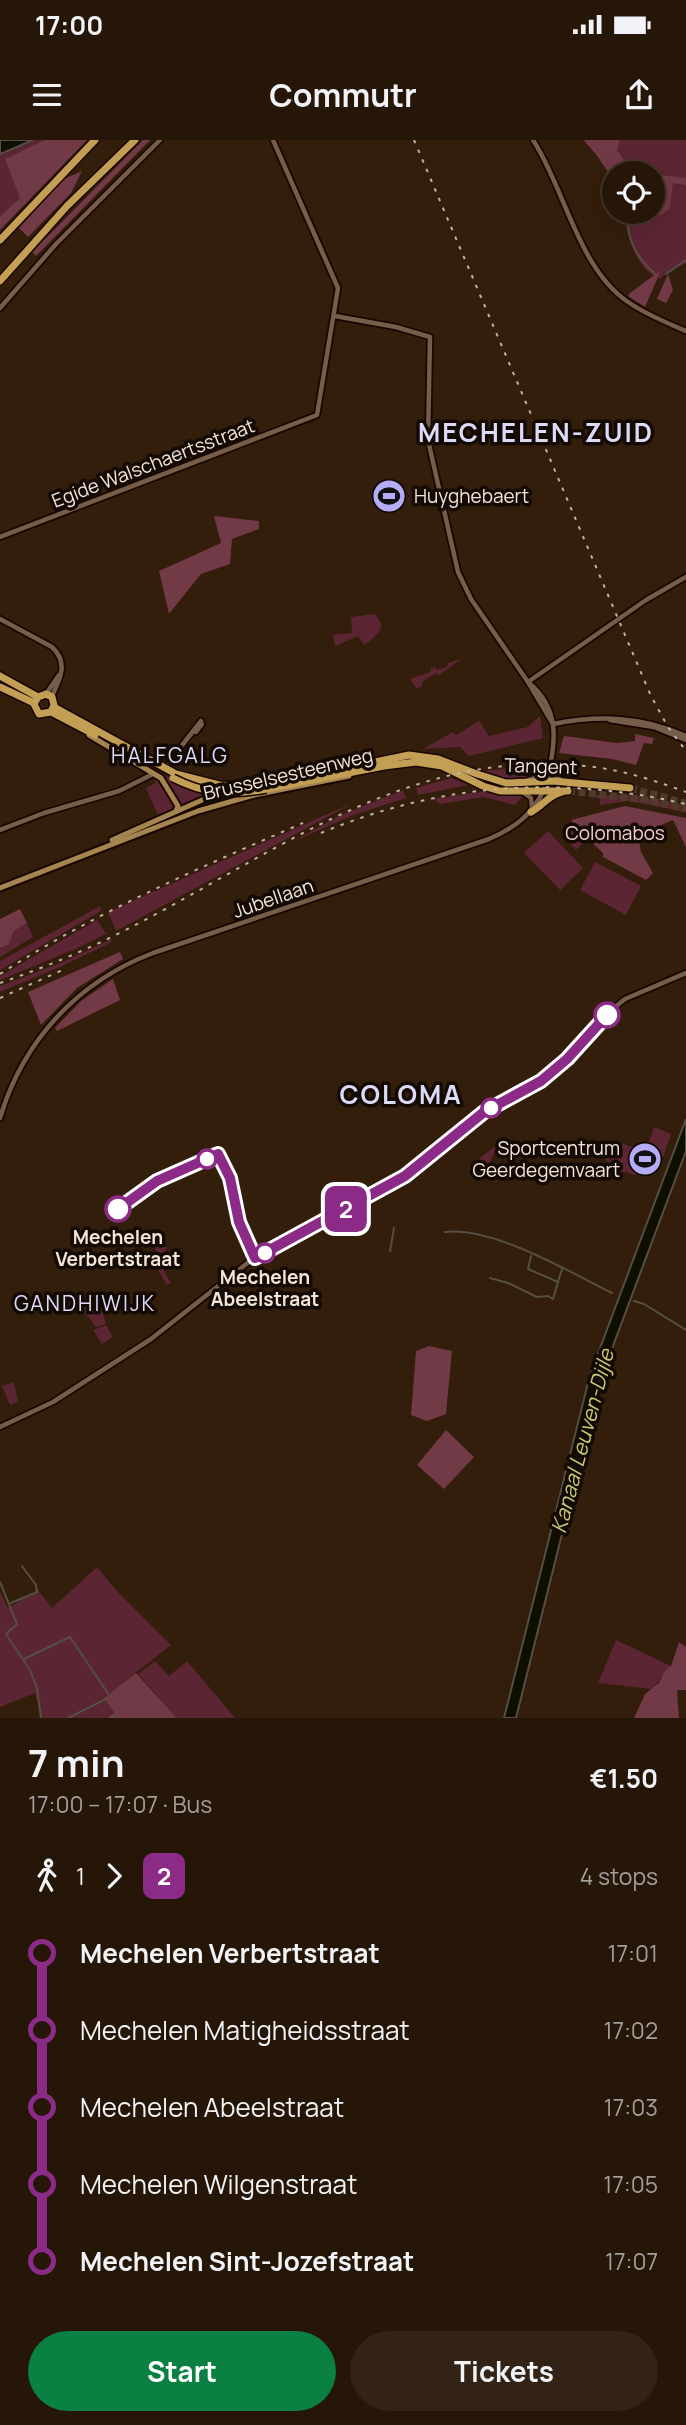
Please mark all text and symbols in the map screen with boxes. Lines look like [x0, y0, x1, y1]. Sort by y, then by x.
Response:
text: 17:00 [35, 7, 103, 43]
text: Commutr [269, 73, 417, 117]
icon: menu [28, 76, 66, 114]
icon: share [620, 76, 658, 114]
map controls [602, 161, 665, 224]
button: locate [602, 161, 665, 224]
street label: Egide Walschaertsstraat [48, 412, 258, 514]
district label: MECHELEN-ZUID [418, 414, 654, 450]
sports icon: Huyghebaert [370, 477, 408, 515]
place label: Huyghebaert [414, 483, 529, 509]
district label: HALFGALG [111, 741, 229, 769]
street label: Brusselsesteenweg [201, 742, 375, 806]
street label: Tangent [504, 752, 578, 780]
park label: Colomabos [565, 820, 665, 846]
street label: Jubellaan [229, 872, 317, 924]
unlabelled marker [594, 1002, 620, 1028]
district label: COLOMA [339, 1076, 463, 1112]
unlabelled marker [481, 1098, 501, 1118]
place label: Sportcentrum Geerdegemvaart [473, 1135, 620, 1183]
sports icon: Sportcentrum Geerdegemvaart [626, 1140, 664, 1178]
unlabelled marker [197, 1149, 217, 1169]
line badge: 2 [323, 1186, 369, 1232]
text: 2 [339, 1192, 353, 1225]
marker: Mechelen Verbertstraat [105, 1196, 131, 1222]
place label: Mechelen Verbertstraat [56, 1224, 180, 1272]
marker: Mechelen Abeelstraat [255, 1243, 275, 1263]
place label: Mechelen Abeelstraat [211, 1264, 319, 1312]
district label: GANDHIWIJK [14, 1289, 156, 1317]
water label: Kanaal Leuven-Dijle [544, 1344, 620, 1536]
text: 7 min [28, 1736, 124, 1788]
text: €1.50 [590, 1760, 658, 1796]
text: 17:00 – 17:07 · Bus [28, 1788, 212, 1820]
icon: walk [28, 1857, 66, 1895]
icon: forward [95, 1857, 133, 1895]
text: 2 [157, 1859, 171, 1892]
text: 1 [76, 1860, 85, 1892]
text: 4 stops [580, 1860, 658, 1892]
text: Mechelen Verbertstraat [80, 1935, 380, 1971]
text: 17:01 [608, 1937, 658, 1969]
text: Mechelen Matigheidsstraat [80, 2012, 410, 2048]
text: 17:02 [603, 2014, 658, 2046]
text: Mechelen Abeelstraat [80, 2089, 344, 2125]
text: 17:03 [604, 2091, 658, 2123]
text: Mechelen Wilgenstraat [80, 2166, 357, 2202]
text: 17:05 [603, 2168, 658, 2200]
text: Mechelen Sint-Jozefstraat [80, 2243, 414, 2279]
text: 17:07 [605, 2245, 658, 2277]
button: Start [28, 2331, 336, 2411]
button: Tickets [350, 2331, 658, 2411]

